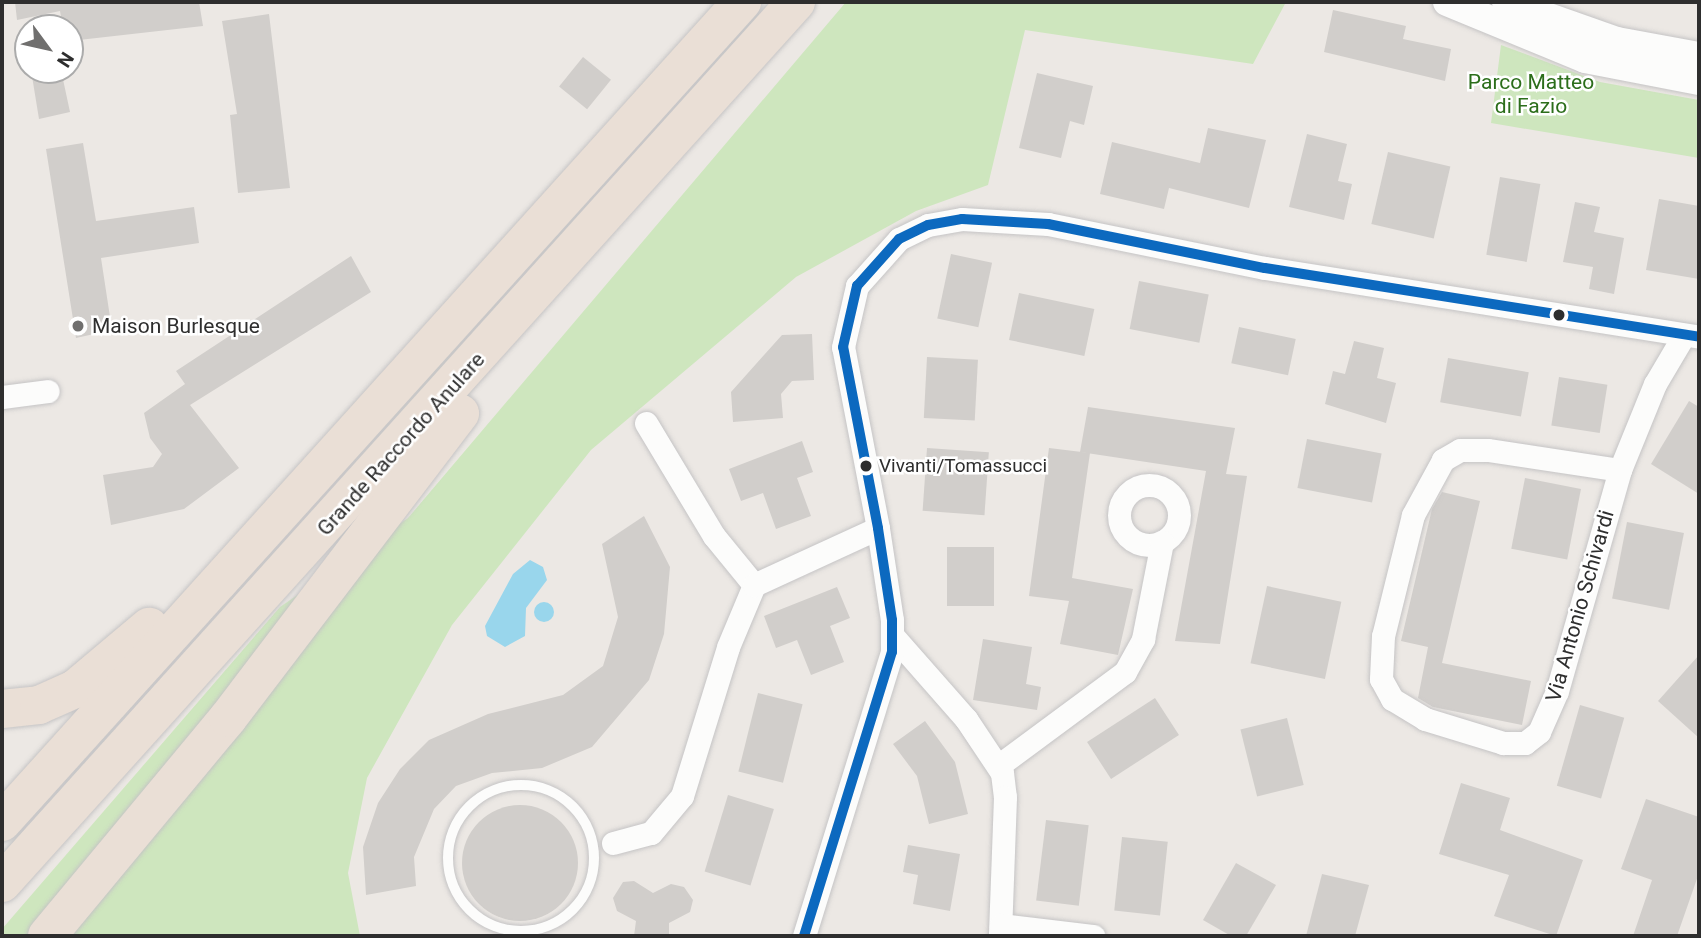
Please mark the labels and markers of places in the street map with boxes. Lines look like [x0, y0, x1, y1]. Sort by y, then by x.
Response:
unlabelled marker [1552, 308, 1566, 322]
place label: Maison Burlesque [92, 313, 260, 339]
marker: Maison Burlesque [70, 318, 86, 334]
place label: Vivanti/Tomassucci [879, 455, 1047, 477]
marker: Vivanti/Tomassucci [859, 459, 873, 473]

